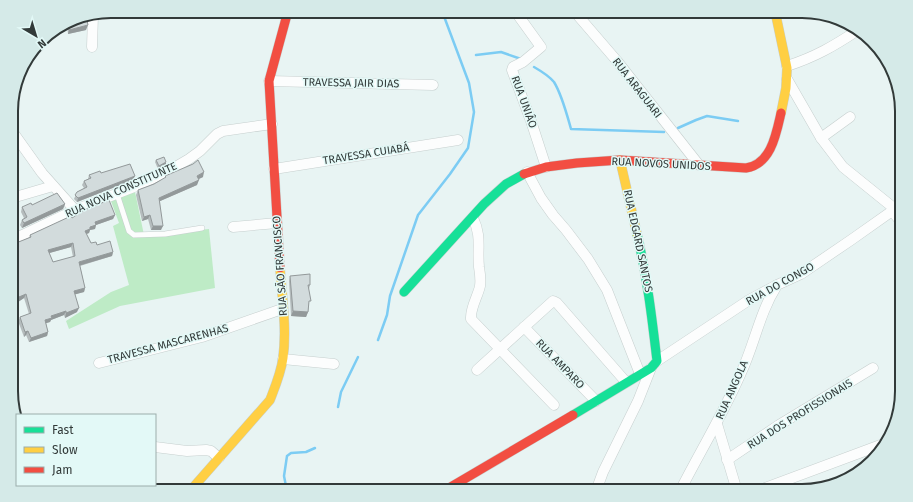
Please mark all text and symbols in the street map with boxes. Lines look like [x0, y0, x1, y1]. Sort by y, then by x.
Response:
north arrow [16, 16, 56, 56]
text: N [35, 36, 49, 51]
street label: RUA ARAGUARI [610, 55, 664, 121]
street label: RUA UNIÂO [509, 74, 539, 130]
street label: TRAVESSA JAIR DIAS [303, 76, 399, 90]
street label: TRAVESSA CUIABÁ [322, 140, 411, 167]
street label: RUA NOVOS UNIDOS [611, 155, 711, 173]
street label: RUA NOVA CONSTITUNTE [63, 159, 179, 221]
street label: RUA EDGARD SANTOS [621, 189, 655, 293]
street label: RUA SÃO FRANCISCO [270, 215, 290, 317]
street label: RUA DO CONGO [744, 260, 816, 308]
street label: TRAVESSA MASCARENHAS [106, 322, 230, 366]
street label: RUA AMPARO [533, 336, 587, 392]
street label: RUA ANGOLA [713, 358, 751, 421]
street label: RUA DOS PROFISSIONAIS [745, 376, 855, 452]
legend [16, 414, 156, 486]
text: Fast [52, 423, 74, 437]
text: Slow [52, 443, 78, 457]
text: Jam [52, 463, 72, 477]

